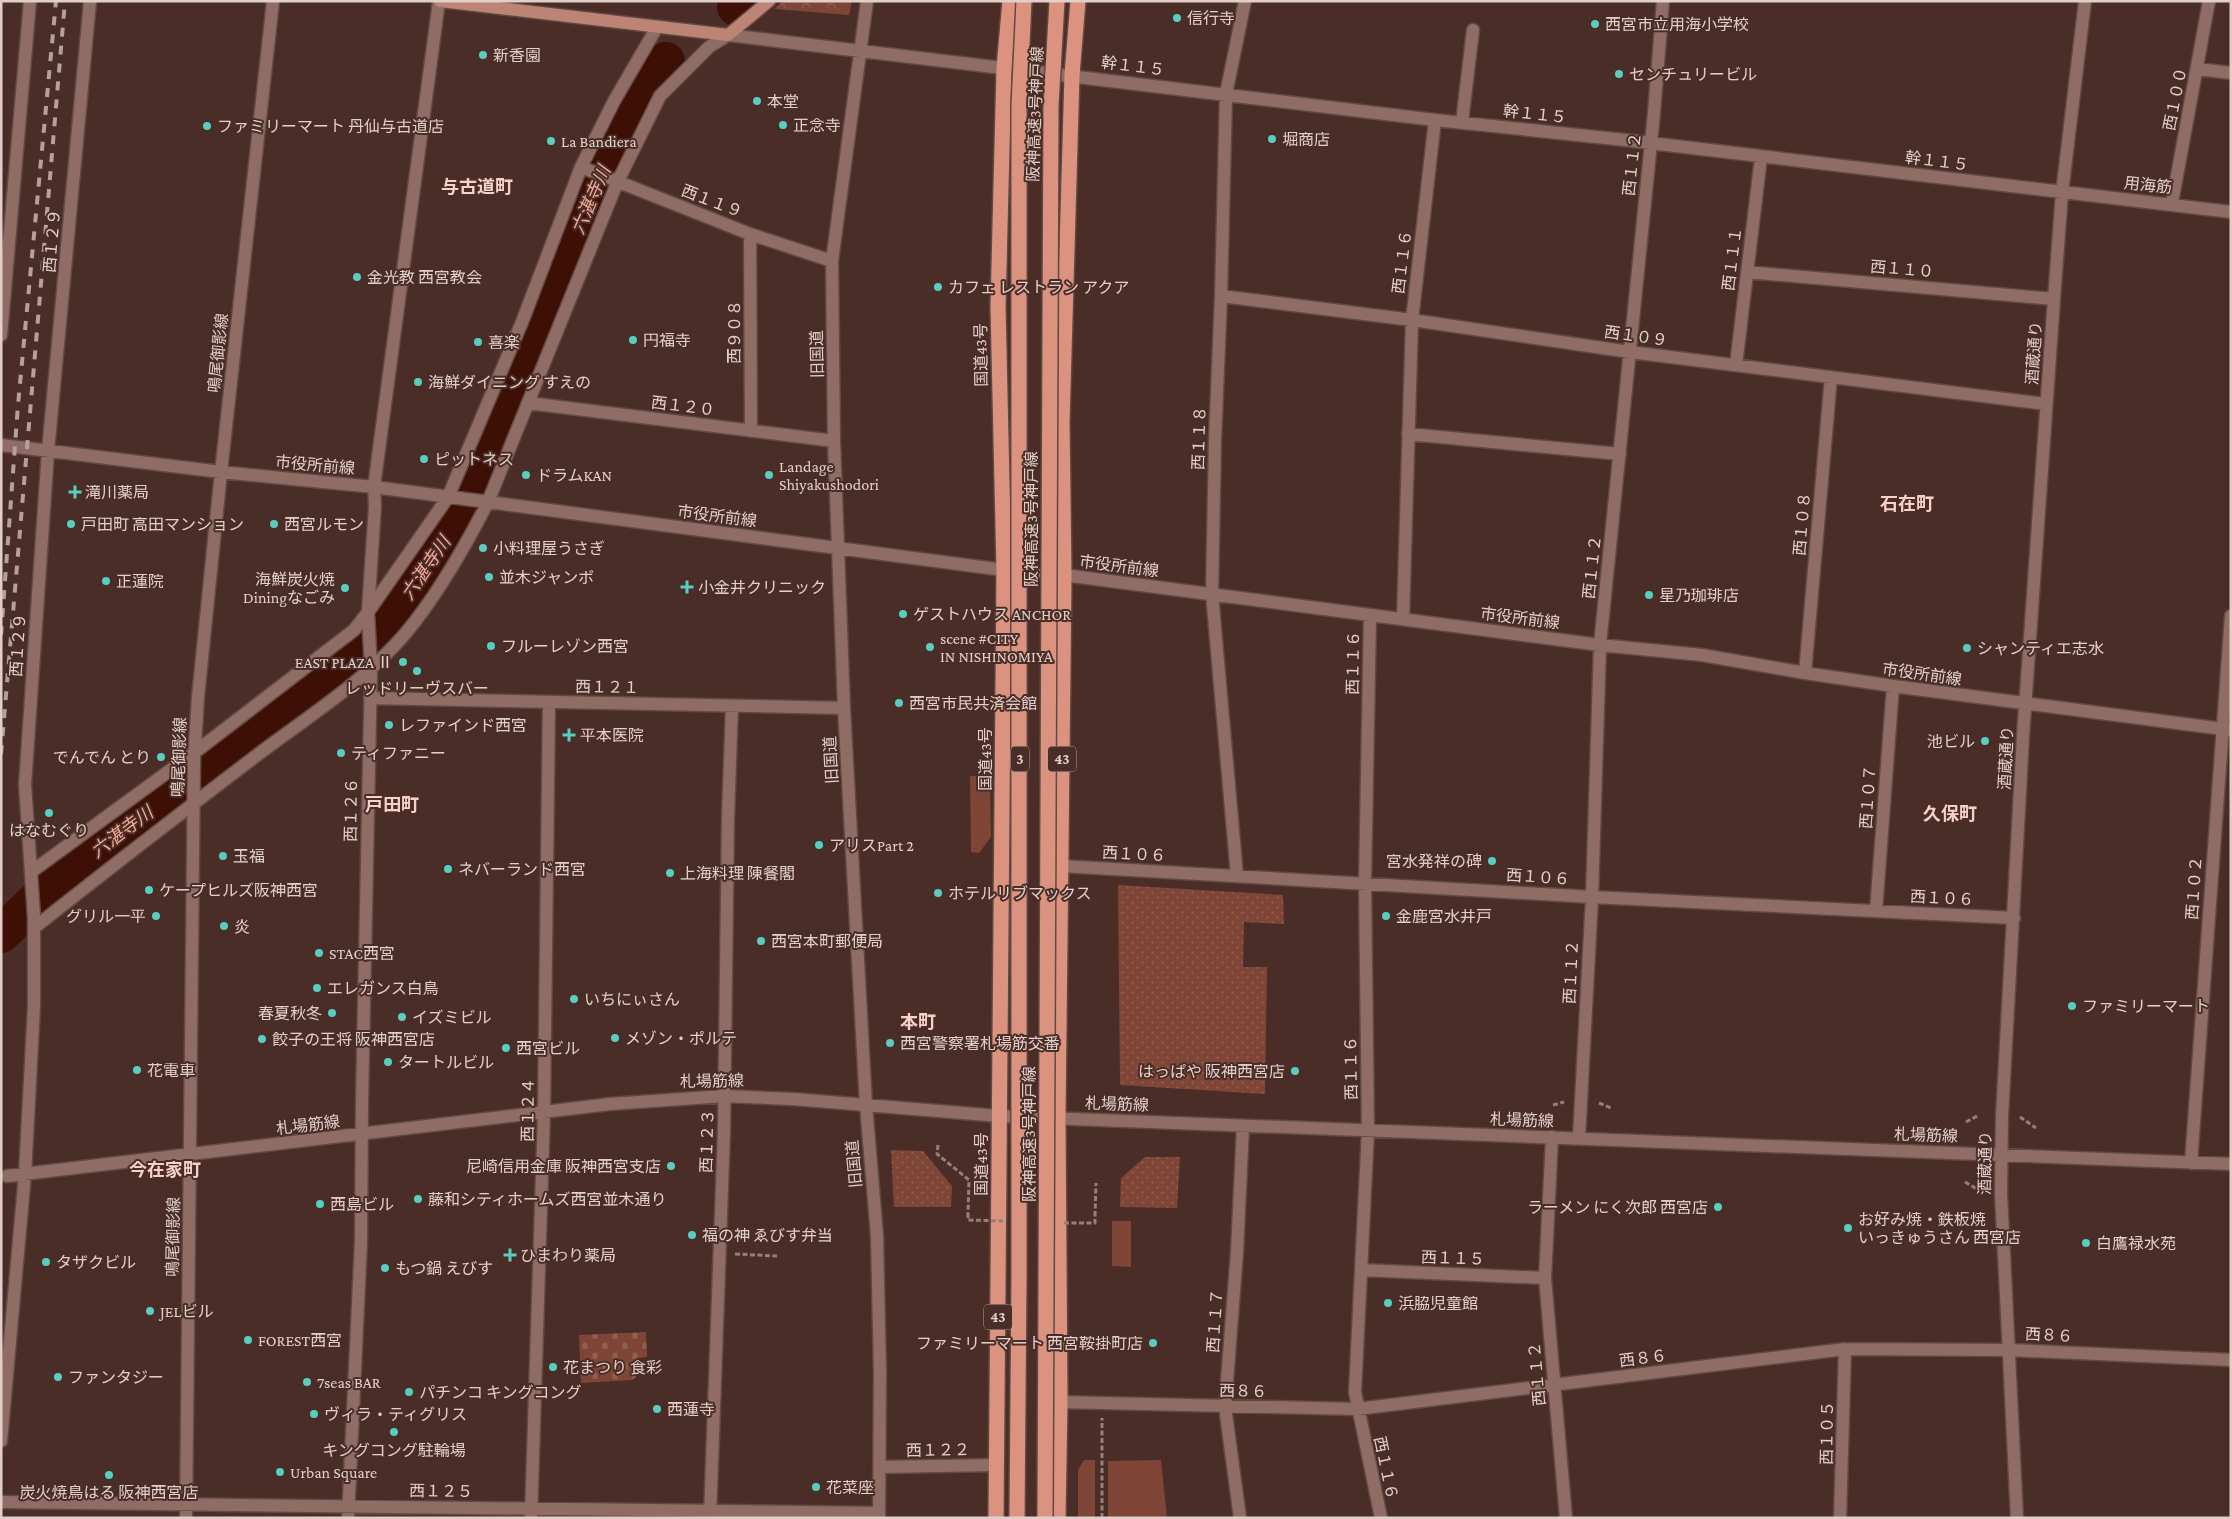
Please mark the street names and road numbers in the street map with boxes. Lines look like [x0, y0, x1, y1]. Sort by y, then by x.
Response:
street label: 阪神高速3号神戸線 [1024, 46, 1046, 182]
street label: 幹１１５ [1100, 54, 1166, 78]
street label: 西１００ [2161, 66, 2189, 132]
street label: 幹１１５ [1502, 102, 1568, 126]
street label: 西１１２ [1620, 131, 1644, 197]
street label: 幹１１５ [1904, 149, 1970, 173]
street label: 用海筋 [2123, 174, 2173, 196]
street label: 西１１９ [679, 182, 745, 220]
street label: 西１２９ [41, 208, 63, 274]
street label: 西１１１ [1720, 226, 1744, 292]
street label: 西１１６ [1390, 229, 1414, 295]
street label: 西１１０ [1869, 258, 1935, 280]
street label: 西９０８ [726, 300, 743, 364]
street label: 鳴尾御影線 [205, 312, 231, 394]
street label: 酒蔵通り [2023, 320, 2045, 386]
street label: 国道43号 [972, 323, 990, 387]
street label: 西１０９ [1603, 323, 1669, 349]
street label: 旧国道 [808, 330, 826, 378]
street label: 西１２０ [650, 394, 716, 418]
street label: 西１１８ [1189, 406, 1209, 470]
street label: 阪神高速3号神戸線 [1023, 451, 1040, 587]
street label: 市役所前線 [274, 453, 356, 477]
street label: 西１０８ [1791, 491, 1813, 557]
street label: 市役所前線 [676, 503, 758, 529]
street label: 西１１２ [1580, 534, 1604, 600]
street label: 市役所前線 [1078, 553, 1160, 579]
street label: 市役所前線 [1479, 605, 1561, 631]
street label: 西１２９ [7, 612, 29, 678]
street label: 西１１６ [1344, 631, 1362, 695]
street label: 市役所前線 [1881, 660, 1963, 688]
street label: 西１２１ [575, 678, 639, 696]
street label: 鳴尾御影線 [169, 717, 189, 797]
street label: 酒蔵通り [1996, 726, 2016, 790]
street label: 国道43号 [977, 727, 994, 791]
street label: 旧国道 [821, 736, 841, 784]
road number: 3 [1011, 746, 1029, 772]
road number: 43 [1048, 746, 1076, 772]
street label: 西１０７ [1857, 764, 1879, 830]
street label: 西１２６ [342, 778, 360, 842]
street label: 西１０６ [1102, 844, 1166, 864]
street label: 西１０２ [2183, 855, 2205, 921]
street label: 西１０６ [1505, 866, 1571, 888]
street label: 西１０６ [1910, 888, 1974, 908]
street label: 西１１２ [1561, 940, 1581, 1004]
street label: 西１１６ [1342, 1036, 1360, 1100]
street label: 阪神高速3号神戸線 [1021, 1066, 1038, 1202]
street label: 札場筋線 [680, 1072, 744, 1090]
street label: 西１２４ [519, 1078, 537, 1142]
street label: 札場筋線 [1085, 1094, 1149, 1114]
street label: 西１２３ [697, 1109, 717, 1173]
street label: 札場筋線 [1490, 1110, 1554, 1130]
street label: 札場筋線 [275, 1113, 341, 1137]
street label: 札場筋線 [1894, 1125, 1958, 1145]
street label: 酒蔵通り [1976, 1131, 1994, 1195]
street label: 国道43号 [973, 1132, 990, 1196]
street label: 旧国道 [843, 1139, 865, 1189]
street label: 鳴尾御影線 [164, 1197, 182, 1277]
street label: 西１１５ [1421, 1248, 1485, 1268]
street label: 西１１７ [1204, 1288, 1226, 1354]
road number: 43 [984, 1304, 1012, 1330]
street label: 西８６ [2025, 1325, 2073, 1345]
street label: 西１１２ [1526, 1341, 1548, 1407]
street label: 西８６ [1618, 1347, 1668, 1369]
street label: 西８６ [1219, 1382, 1267, 1400]
street label: 西１０５ [1818, 1401, 1836, 1465]
street label: 西１１６ [1371, 1435, 1401, 1501]
street label: 西１２２ [906, 1441, 970, 1459]
street label: 西１２５ [409, 1482, 473, 1500]

